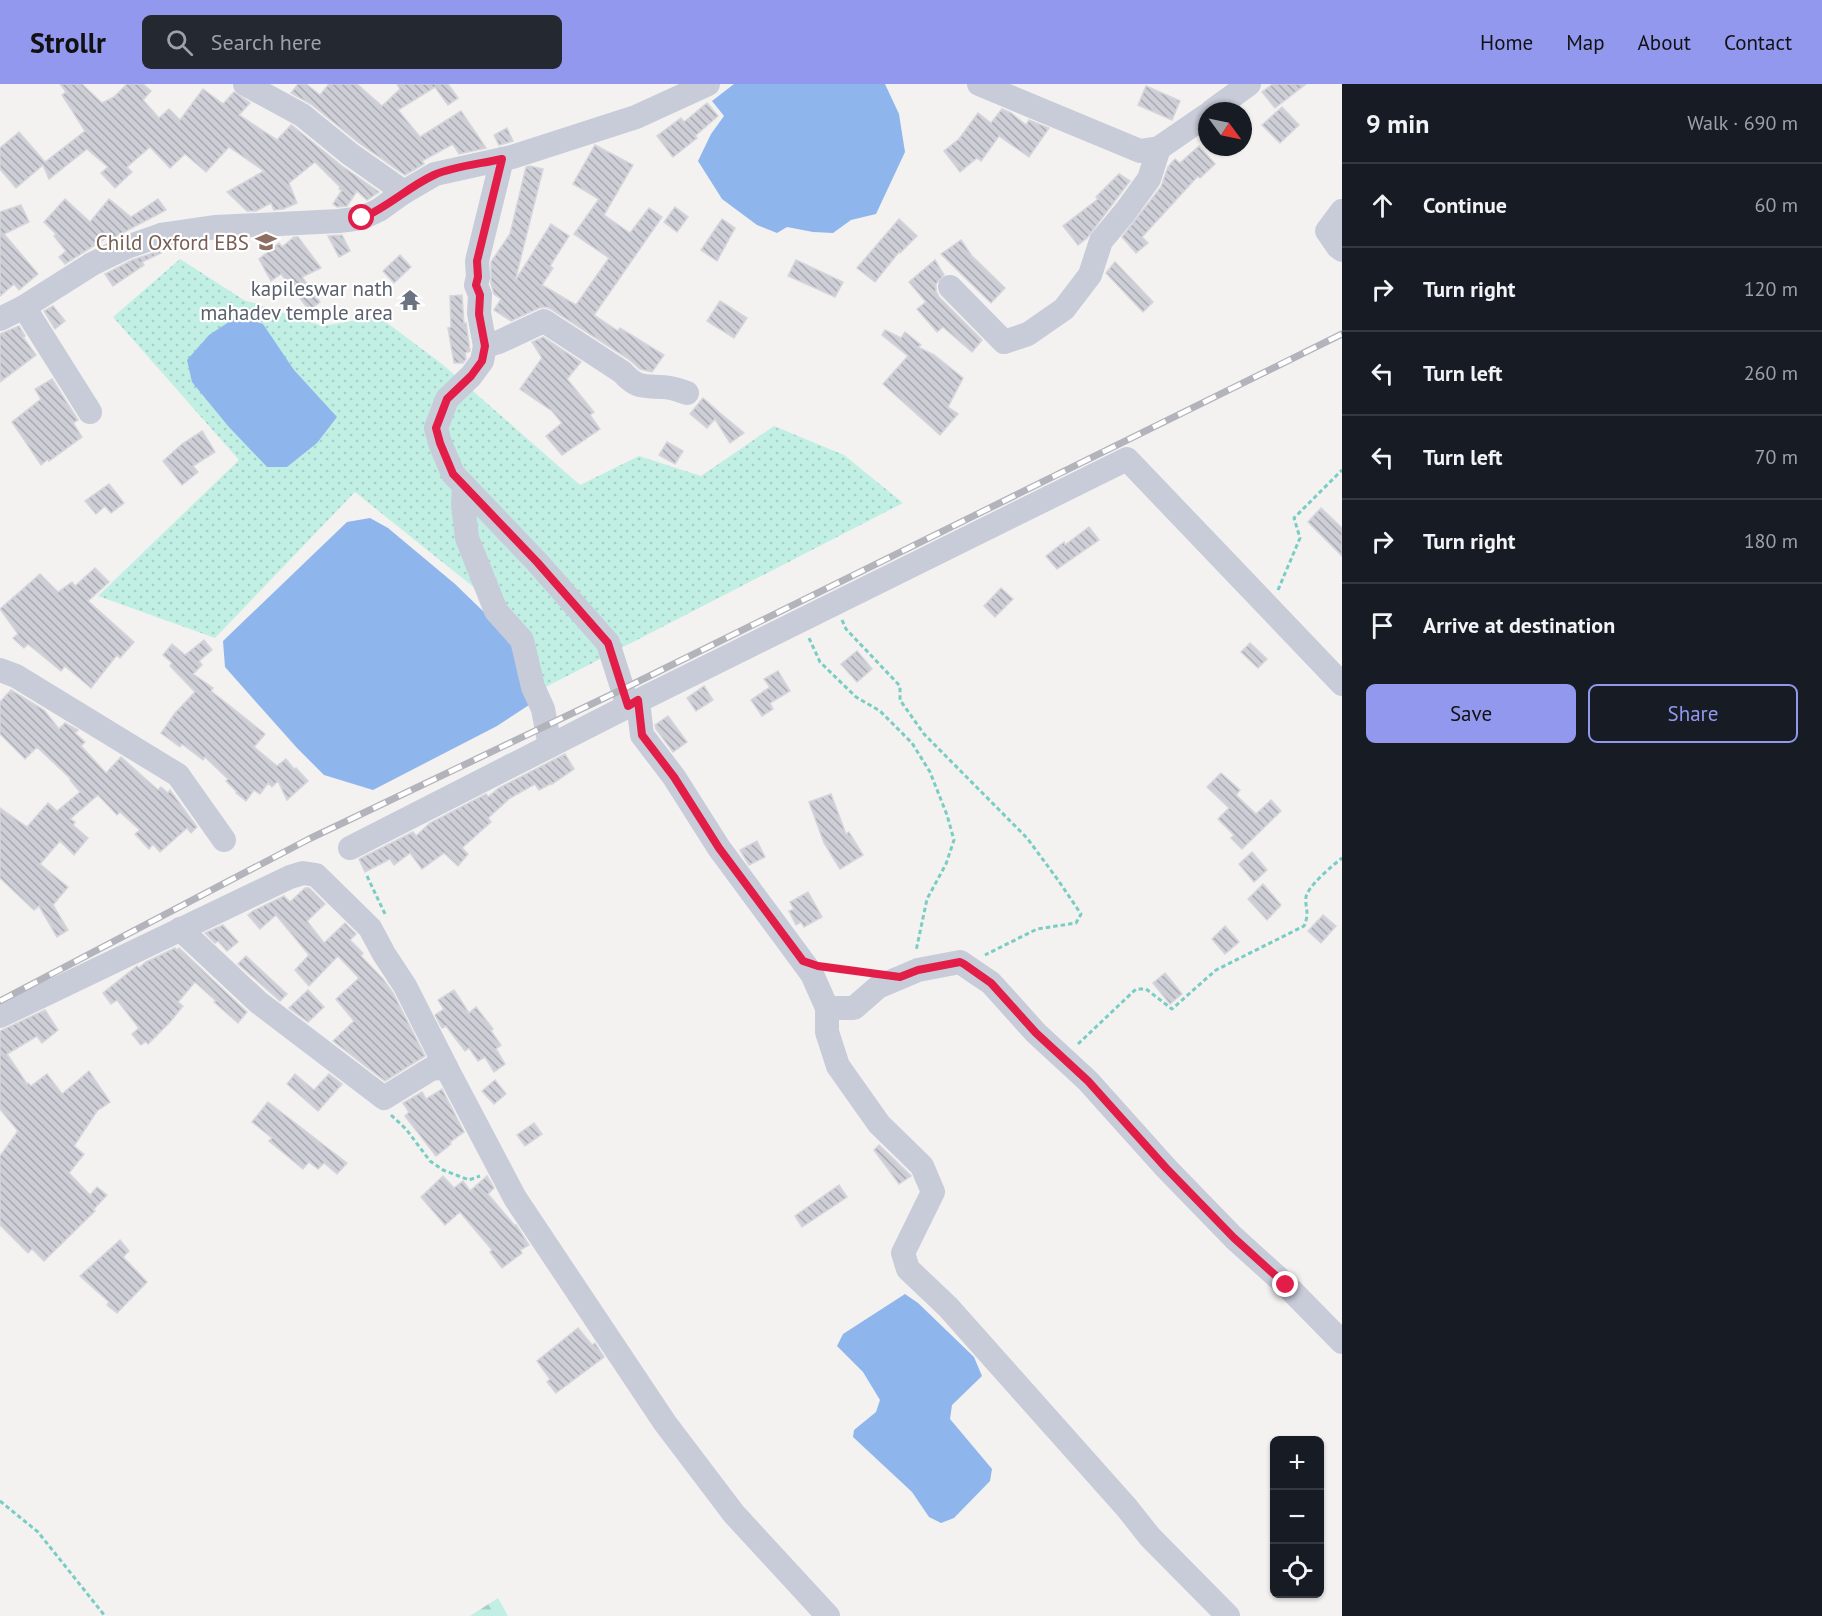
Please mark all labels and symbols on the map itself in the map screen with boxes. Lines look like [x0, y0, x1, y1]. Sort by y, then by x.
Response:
north arrow [1198, 102, 1252, 156]
route start [348, 204, 374, 230]
place label: Child Oxford EBS [96, 229, 249, 256]
school or university icon: Child Oxford EBS [254, 230, 278, 254]
place label: kapileswar nath mahadev temple area [200, 275, 393, 326]
temple icon: kapileswar nath mahadev temple area [398, 288, 422, 312]
route end [1272, 1271, 1298, 1297]

